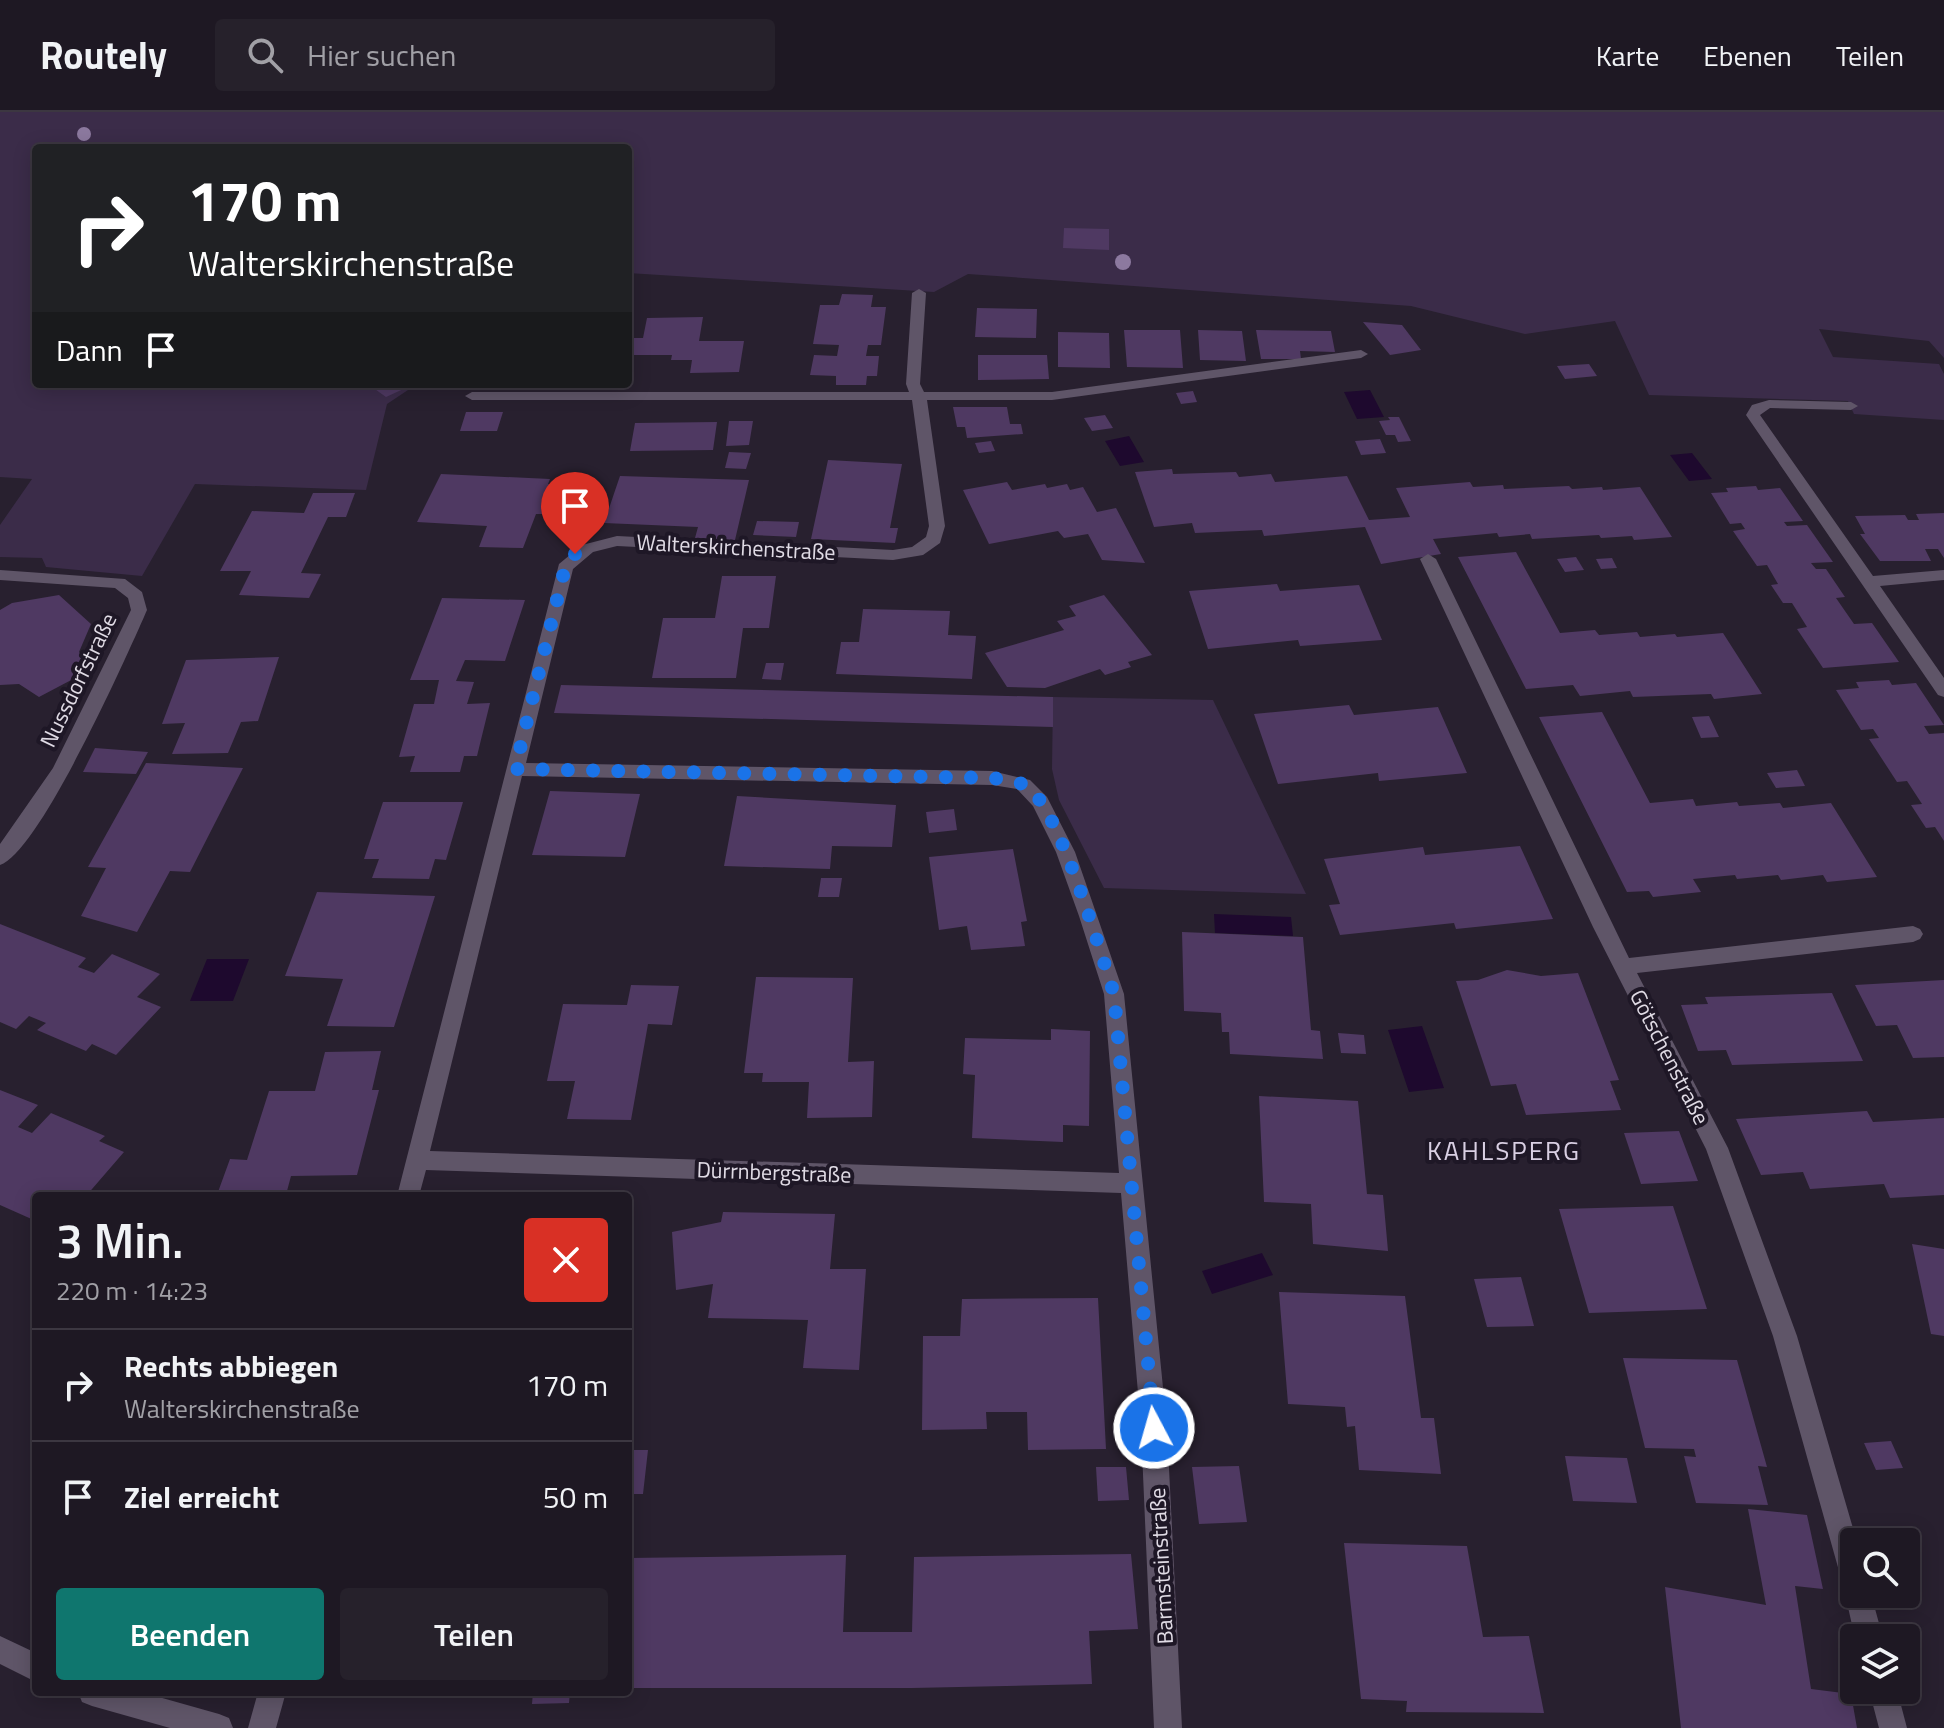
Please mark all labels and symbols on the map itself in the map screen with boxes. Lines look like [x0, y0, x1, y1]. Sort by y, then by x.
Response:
pin [541, 472, 609, 554]
street label: Walterskirchenstraße [636, 525, 836, 569]
street label: Nussdorfstraße [31, 607, 125, 753]
street label: Götschenstraße [1621, 983, 1719, 1131]
district label: KAHLSPERG [1427, 1131, 1581, 1170]
street label: Dürrnbergstraße [696, 1152, 852, 1192]
position arrow [1112, 1386, 1196, 1470]
street label: Barmsteinstraße [1140, 1487, 1182, 1645]

